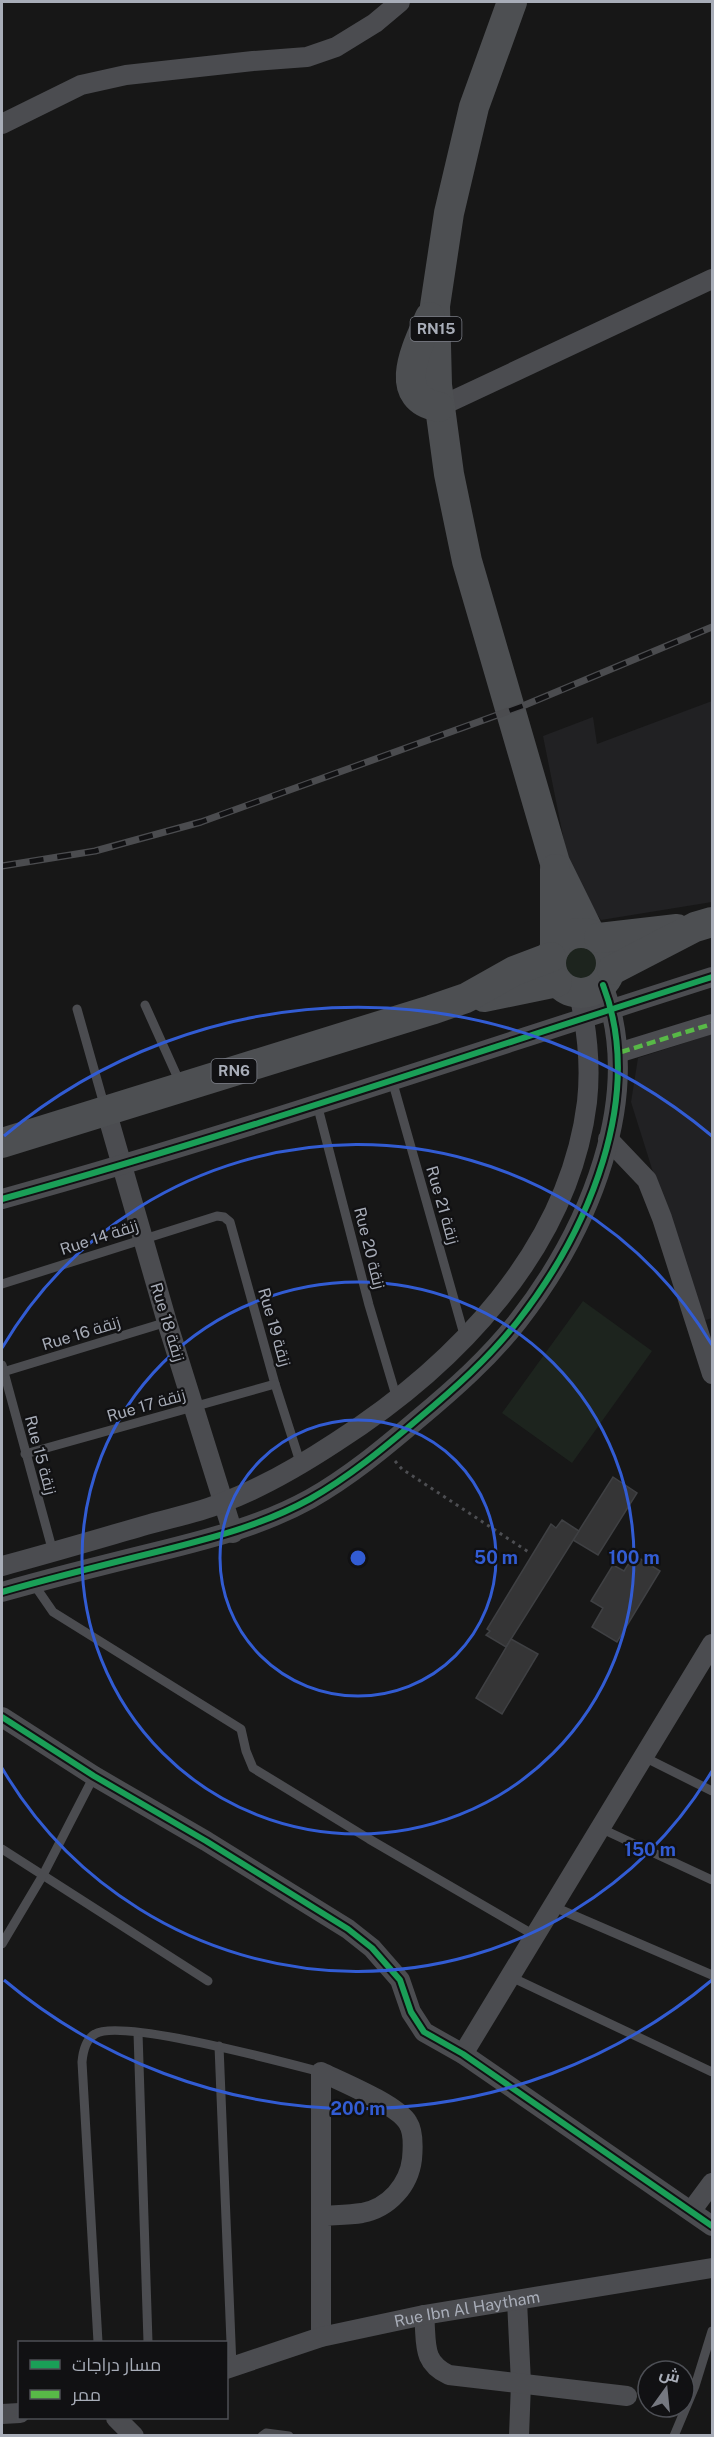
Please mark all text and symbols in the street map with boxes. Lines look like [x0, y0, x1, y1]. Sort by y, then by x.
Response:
road number: RN15 [410, 317, 462, 341]
road number: RN6 [212, 1059, 256, 1083]
street label: Rue 21 زنقة [422, 1164, 463, 1247]
street label: Rue 20 زنقة [350, 1205, 389, 1291]
street label: Rue 14 زنقة [58, 1216, 141, 1259]
street label: Rue 18 زنقة [147, 1280, 189, 1364]
street label: Rue 19 زنقة [254, 1286, 295, 1369]
street label: Rue 16 زنقة [40, 1313, 123, 1354]
street label: Rue 17 زنقة [105, 1385, 188, 1426]
street label: Rue 15 زنقة [21, 1413, 60, 1497]
text: 50 m [474, 1547, 518, 1568]
text: 100 m [608, 1547, 660, 1568]
centre of rings [348, 1548, 368, 1568]
text: 150 m [624, 1839, 676, 1860]
text: 200 m [331, 2098, 385, 2119]
street label: Rue Ibn Al Haytham [392, 2287, 541, 2331]
legend [18, 2341, 228, 2419]
text: مسار دراجات [72, 2354, 161, 2376]
north arrow [636, 2359, 696, 2419]
text: ش [657, 2363, 682, 2387]
text: ممر [71, 2384, 101, 2406]

